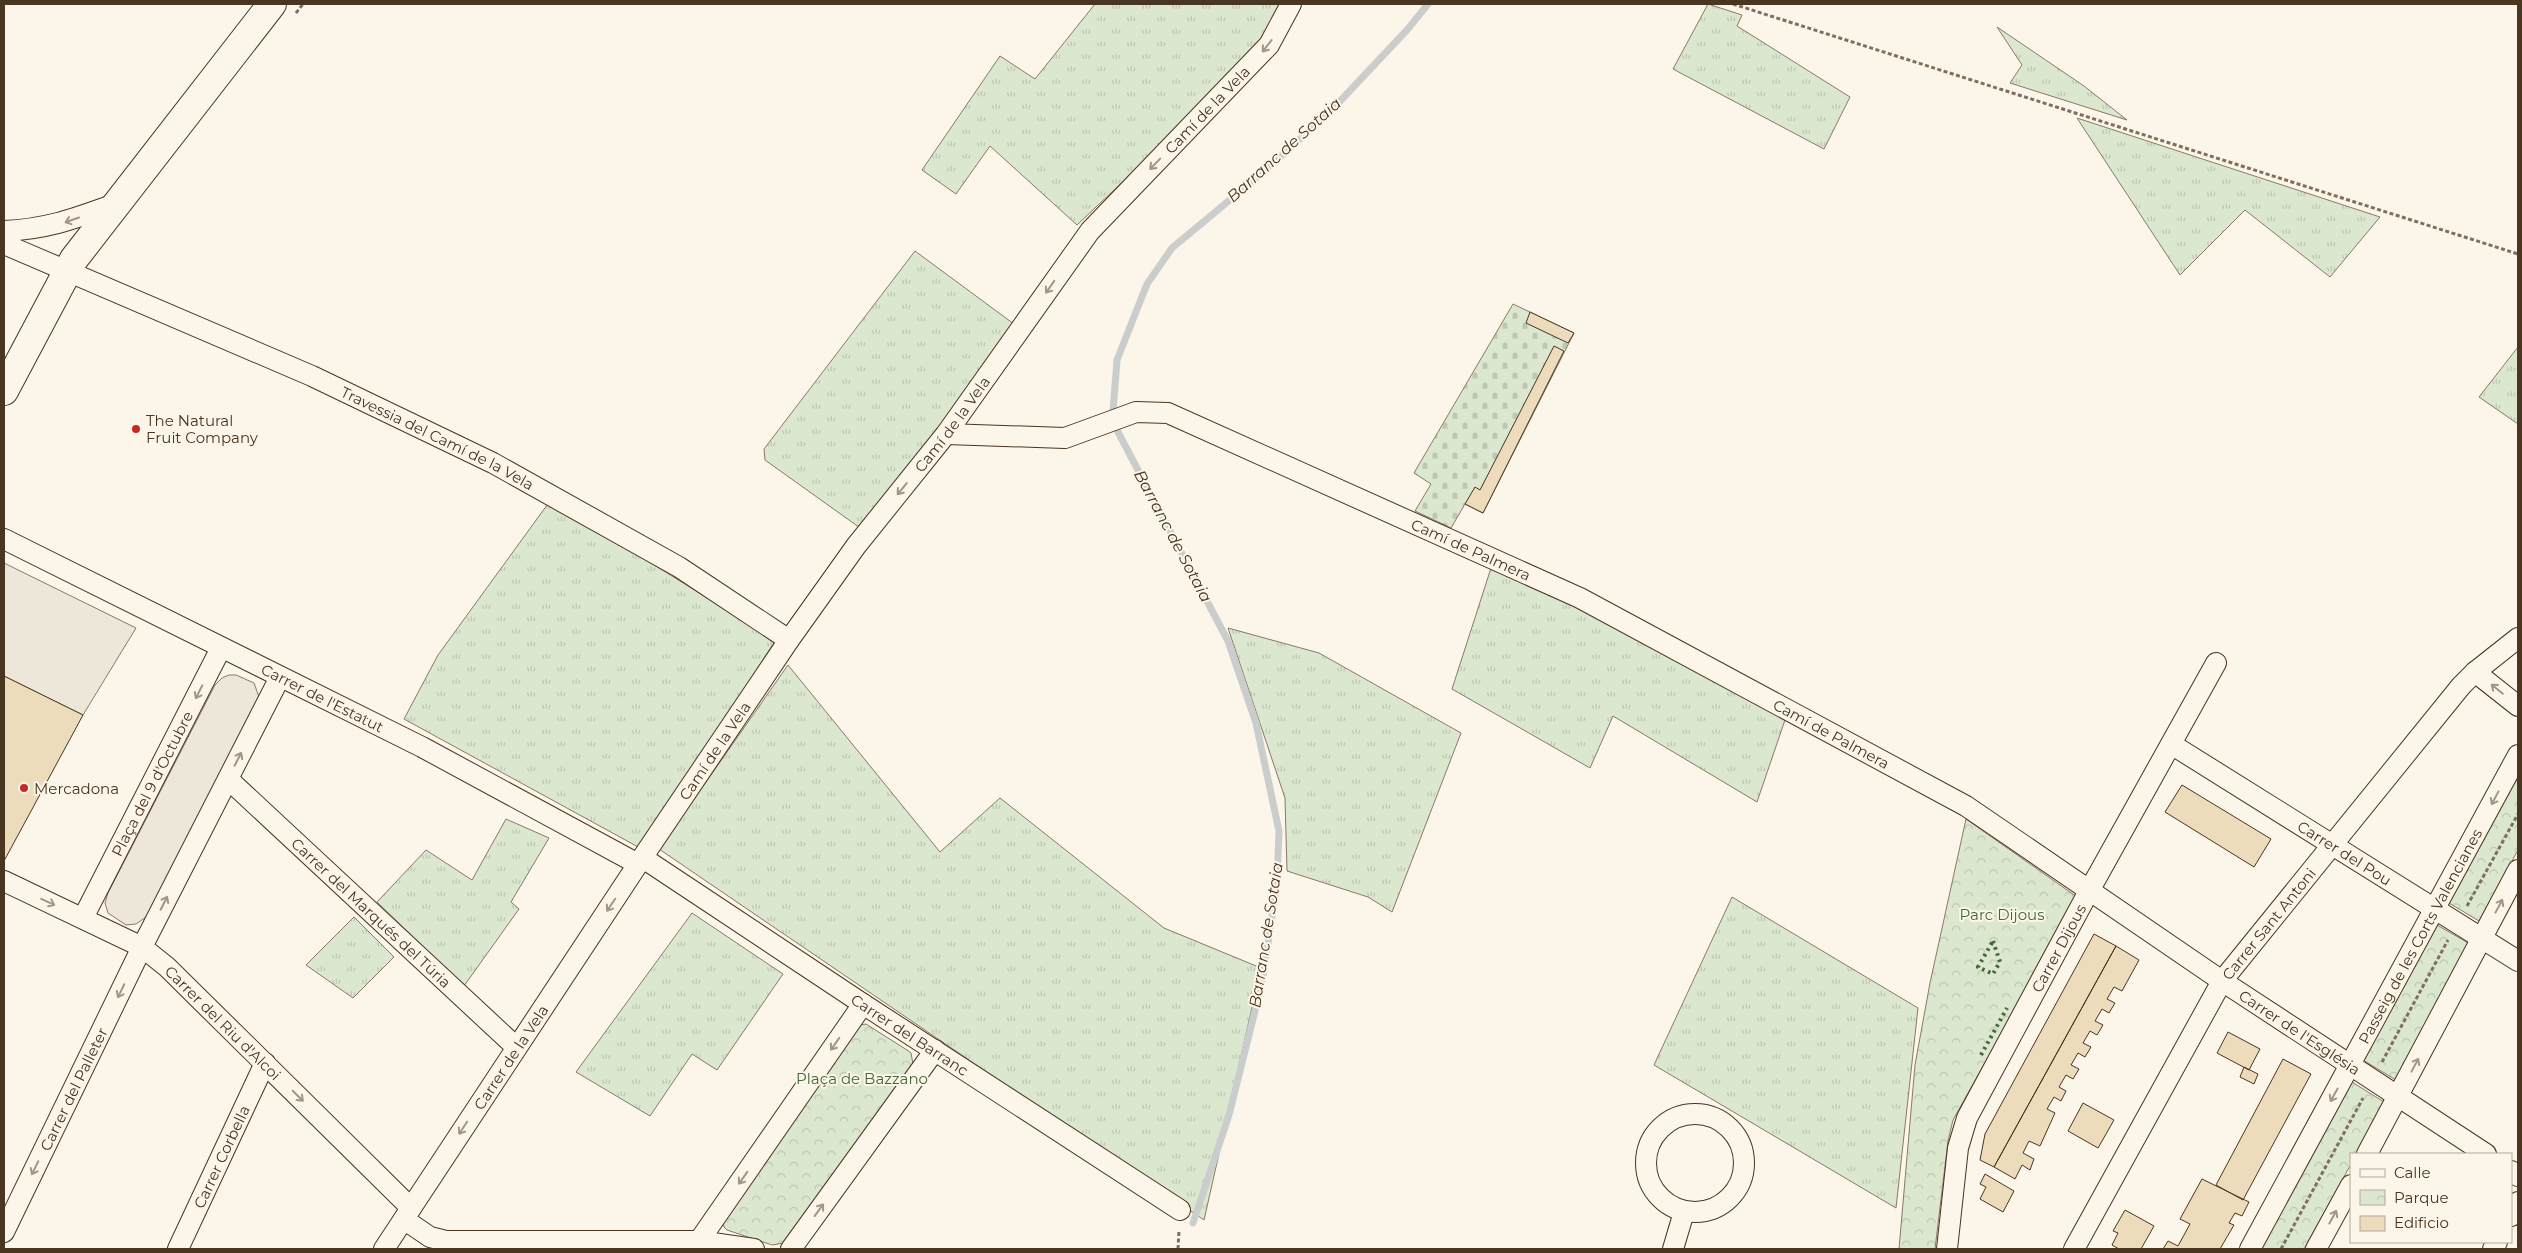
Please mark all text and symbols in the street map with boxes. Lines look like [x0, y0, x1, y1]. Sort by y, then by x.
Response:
one-way arrow [1261, 39, 1272, 52]
street label: Camí de la Vela [1160, 62, 1254, 158]
water label: Barranc de Sotaia [1223, 94, 1345, 206]
one-way arrow [1149, 157, 1161, 170]
one-way arrow [65, 216, 80, 225]
one-way arrow [1045, 280, 1056, 294]
street label: Camí de la Vela [910, 372, 994, 476]
street label: Travessia del Camí de la Vela [338, 382, 537, 494]
place label: The Natural Fruit Company [146, 411, 259, 447]
marker: The Natural Fruit Company [130, 423, 142, 435]
water label: Barranc de Sotaia [1130, 467, 1216, 606]
one-way arrow [897, 482, 908, 495]
street label: Camí de Palmera [1408, 514, 1534, 584]
street label: Carrer de l'Estatut [258, 659, 387, 736]
one-way arrow [194, 684, 204, 699]
one-way arrow [2491, 684, 2504, 695]
street label: Camí de Palmera [1770, 695, 1893, 773]
street label: Camí de la Vela [674, 698, 754, 804]
street label: Plaça del 9 d'Octubre [107, 708, 197, 859]
one-way arrow [233, 751, 243, 766]
place label: Mercadona [34, 779, 119, 798]
marker: Mercadona [18, 782, 30, 794]
one-way arrow [2490, 791, 2500, 806]
street label: Carrer del Pou [2294, 816, 2395, 889]
street label: Passeig de les Corts Valencianes [2354, 825, 2486, 1047]
street label: Carrer del Marqués del Túria [288, 834, 455, 992]
water label: Barranc de Sotaia [1245, 861, 1287, 1009]
street label: Carrer Sant Antoni [2217, 864, 2320, 983]
one-way arrow [160, 896, 169, 911]
one-way arrow [605, 897, 615, 911]
one-way arrow [40, 898, 55, 907]
one-way arrow [2495, 899, 2504, 914]
street label: Carrer Dijous [2027, 900, 2090, 995]
park label: Parc Dijous [1960, 905, 2044, 924]
street label: Carrer del Riu d'Alcoi [161, 961, 285, 1084]
one-way arrow [115, 983, 125, 998]
street label: Carrer de l'Església [2236, 985, 2364, 1079]
street label: Carrer del Barranc [848, 989, 972, 1080]
street label: Carrer de la Vela [469, 1001, 552, 1113]
street label: Carrer del Palleter [35, 1024, 111, 1154]
one-way arrow [830, 1037, 840, 1051]
one-way arrow [2411, 1058, 2420, 1073]
park label: Plaça de Bazzano [796, 1069, 928, 1088]
one-way arrow [2328, 1087, 2338, 1101]
one-way arrow [292, 1089, 304, 1102]
street label: Carrer Corbella [189, 1102, 254, 1211]
one-way arrow [458, 1121, 469, 1135]
legend [2350, 1153, 2512, 1243]
one-way arrow [29, 1160, 39, 1175]
text: Calle [2394, 1163, 2431, 1182]
one-way arrow [738, 1171, 748, 1185]
text: Parque [2394, 1188, 2449, 1207]
one-way arrow [814, 1203, 824, 1217]
one-way arrow [2329, 1210, 2338, 1225]
text: Edificio [2394, 1213, 2449, 1232]

